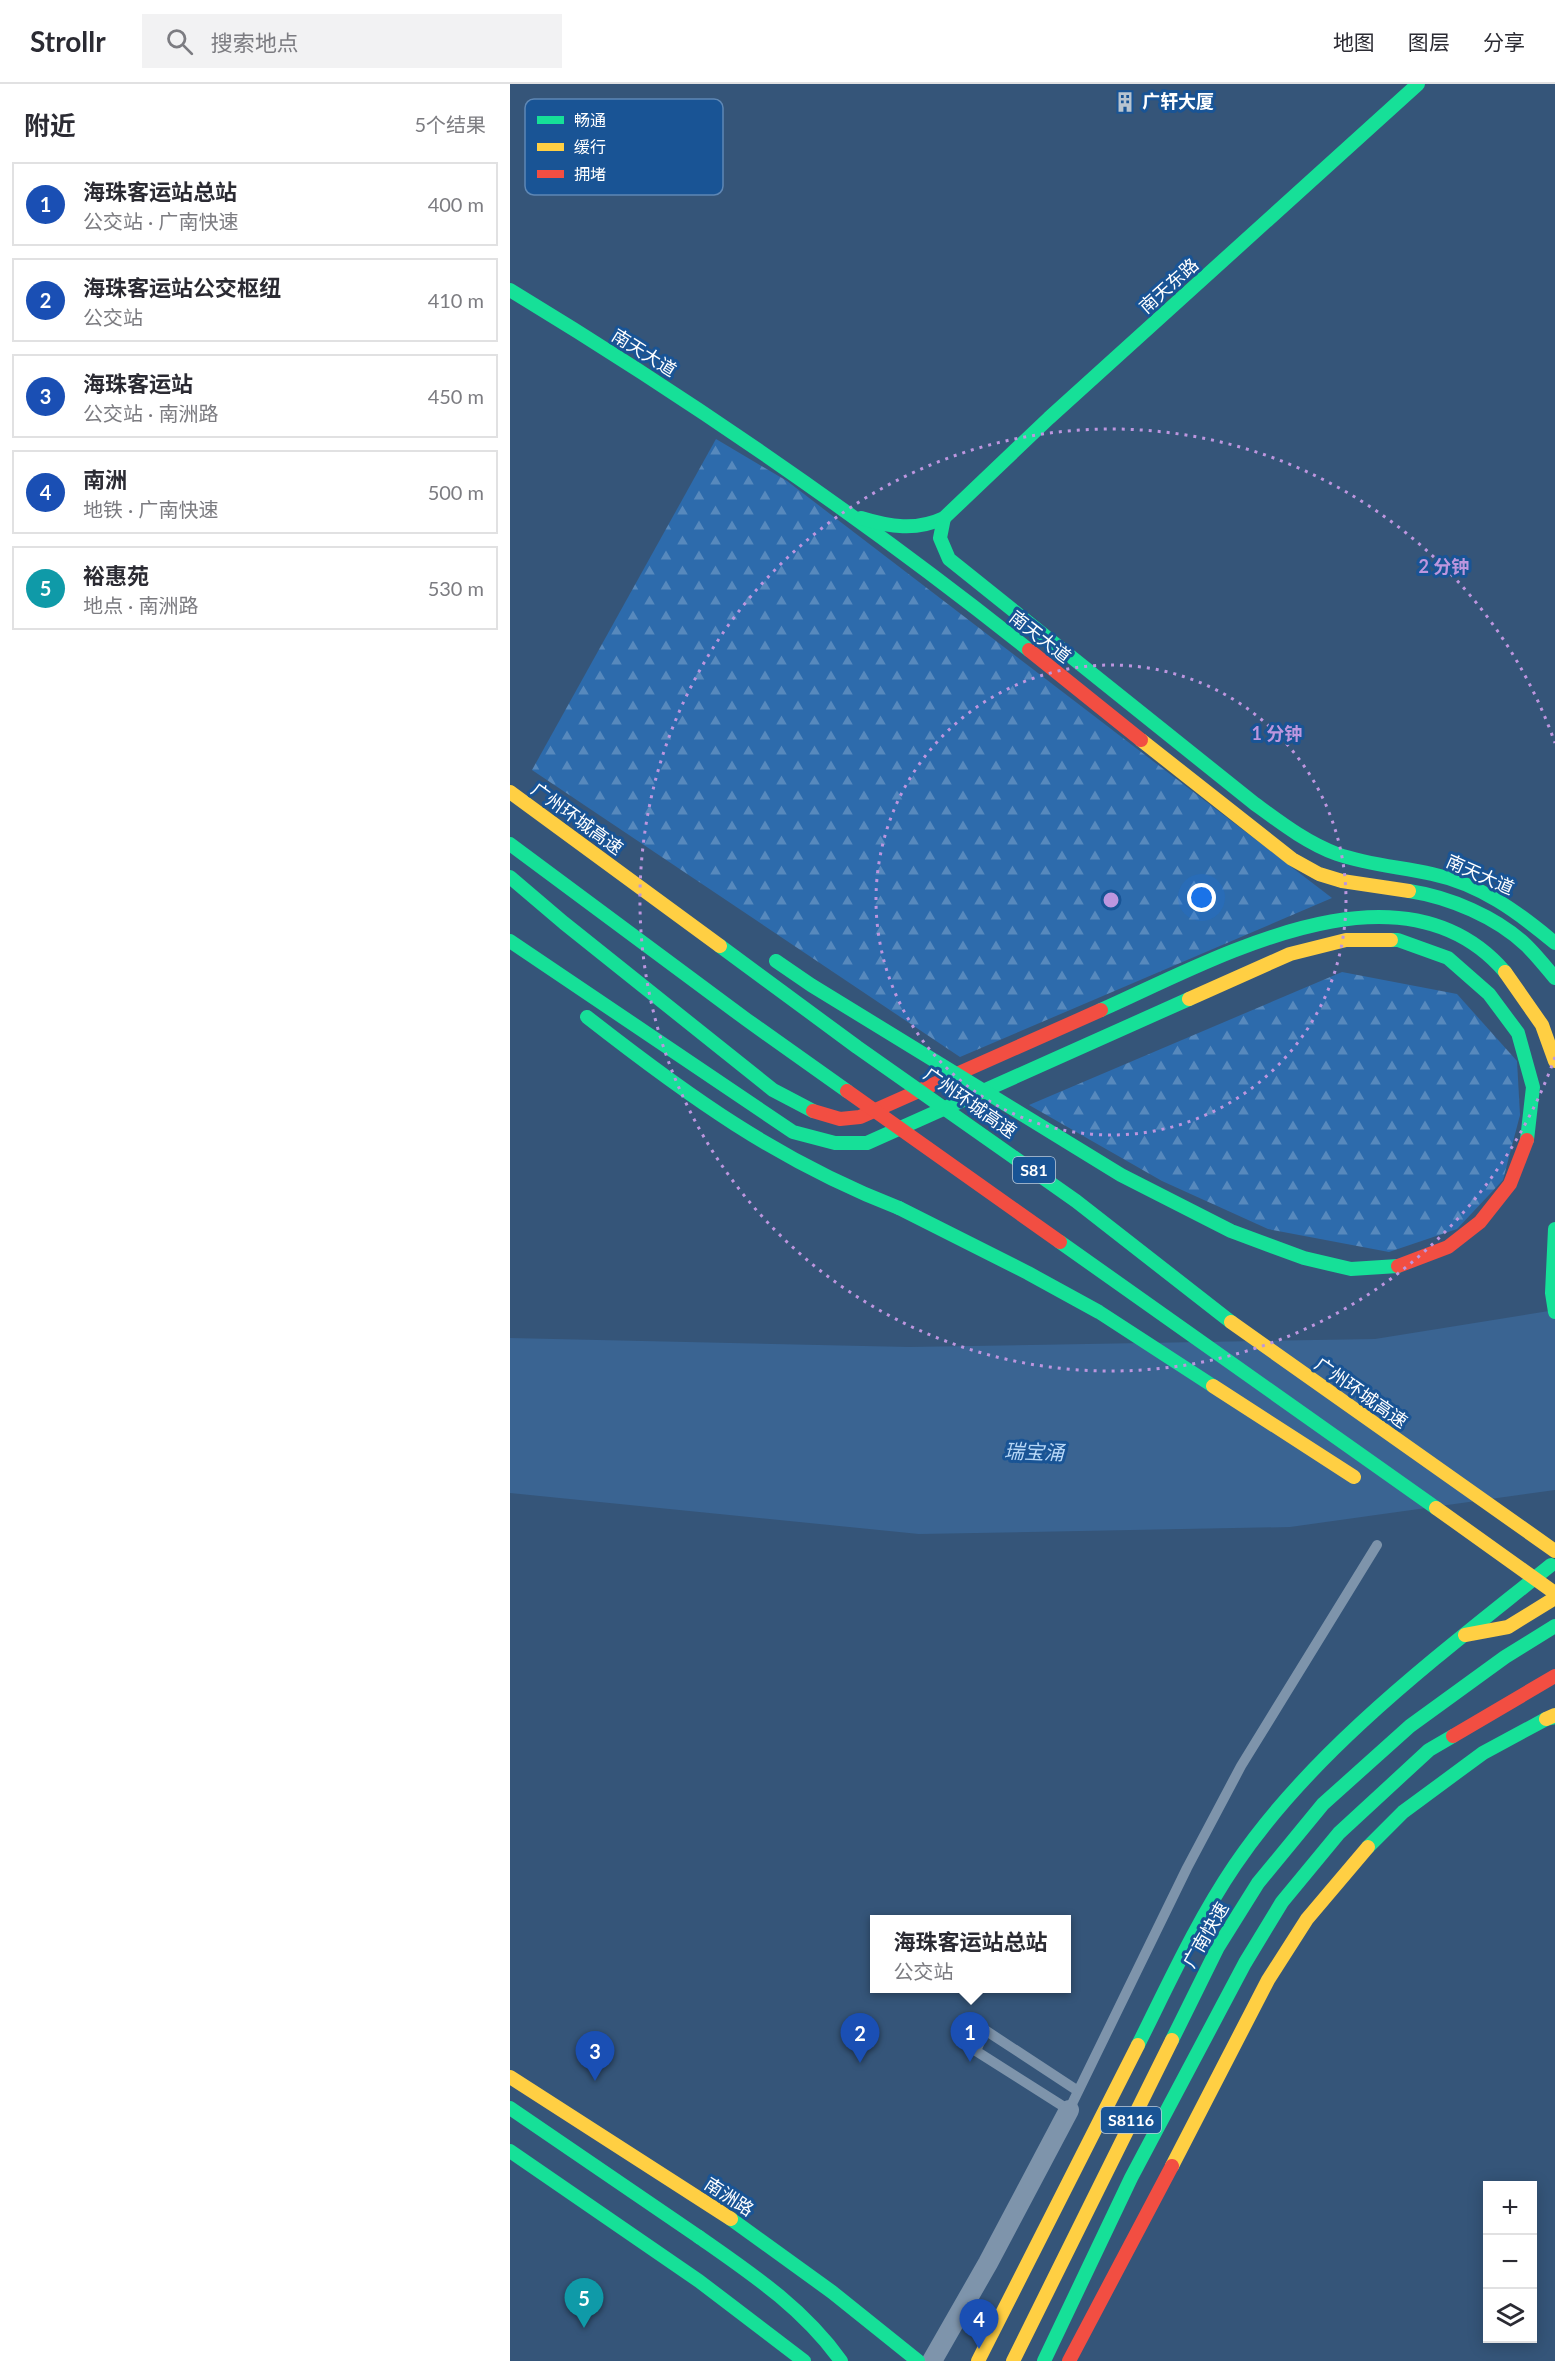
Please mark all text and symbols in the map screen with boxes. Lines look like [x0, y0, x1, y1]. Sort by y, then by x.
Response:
search box [142, 14, 562, 68]
text: Strollr [30, 24, 106, 58]
icon: search [163, 25, 196, 58]
text: 搜索地点 [211, 29, 299, 56]
text: 地图 [1333, 29, 1375, 54]
text: 图层 [1408, 29, 1450, 54]
text: 分享 [1483, 29, 1525, 54]
building icon: 广轩大厦 [1113, 90, 1137, 114]
place label: 广轩大厦 [1142, 90, 1214, 112]
legend [525, 99, 723, 195]
text: 附近 [24, 109, 76, 141]
text: 畅通 [574, 110, 606, 129]
text: 5个结果 [414, 112, 486, 136]
text: 缓行 [574, 137, 606, 156]
text: 拥堵 [574, 164, 606, 183]
text: 海珠客运站总站 [83, 178, 237, 205]
text: 1 [40, 192, 51, 216]
text: 400 m [428, 192, 484, 216]
text: 公交站 · 广南快速 [83, 209, 238, 233]
street label: 南天东路 [1134, 253, 1202, 318]
text: 海珠客运站公交枢纽 [83, 274, 281, 301]
text: 2 [40, 288, 51, 312]
text: 410 m [428, 288, 484, 312]
text: 公交站 [83, 305, 143, 329]
street label: 南天大道 [608, 324, 681, 381]
text: 海珠客运站 [83, 370, 193, 397]
text: 3 [40, 384, 51, 408]
text: 450 m [428, 384, 484, 408]
text: 公交站 · 南洲路 [83, 401, 218, 425]
text: 南洲 [83, 466, 127, 493]
text: 4 [40, 480, 51, 504]
text: 500 m [428, 480, 484, 504]
text: 地铁 · 广南快速 [83, 497, 218, 521]
text: 2 分钟 [1419, 555, 1469, 577]
text: 裕惠苑 [83, 562, 149, 589]
text: 5 [40, 576, 51, 600]
text: 530 m [428, 576, 484, 600]
text: 地点 · 南洲路 [83, 593, 198, 617]
street label: 南天大道 [1005, 605, 1076, 667]
text: 1 分钟 [1252, 722, 1302, 744]
street label: 广州环城高速 [527, 778, 628, 859]
street label: 南天大道 [1443, 849, 1518, 899]
your location [1187, 883, 1216, 912]
centre of rings [1101, 890, 1121, 910]
street label: 广州环城高速 [920, 1062, 1021, 1142]
road number: S81 [1013, 1157, 1055, 1183]
street label: 广州环城高速 [1311, 1352, 1412, 1432]
water label: 瑞宝涌 [1004, 1438, 1066, 1464]
street label: 广南快速 [1178, 1898, 1233, 1971]
popup [870, 1915, 1071, 1993]
text: 海珠客运站总站 [893, 1928, 1048, 1955]
text: 公交站 [893, 1959, 953, 1983]
pin: 1 [950, 2012, 990, 2062]
pin: 2 [840, 2014, 880, 2063]
pin: 3 [576, 2032, 614, 2081]
road number: S8116 [1101, 2107, 1161, 2133]
street label: 南洲路 [701, 2172, 758, 2220]
map controls [1483, 2181, 1537, 2343]
button: + [1483, 2181, 1537, 2235]
button: − [1483, 2235, 1537, 2289]
pin: 5 [564, 2278, 604, 2328]
button: layers [1483, 2289, 1537, 2343]
pin: 4 [960, 2300, 998, 2349]

